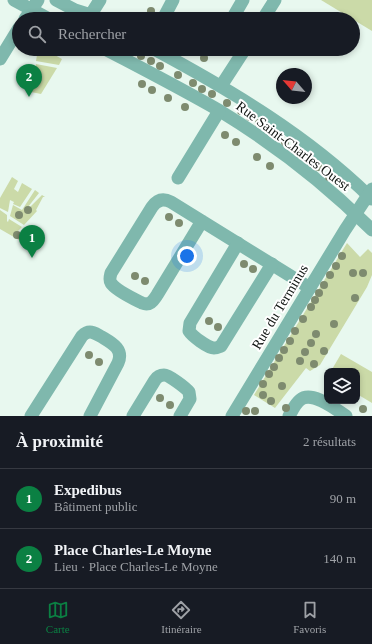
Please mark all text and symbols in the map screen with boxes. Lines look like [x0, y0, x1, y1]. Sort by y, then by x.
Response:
search box [12, 12, 360, 56]
icon: search [26, 23, 48, 45]
text: Rechercher [58, 26, 126, 42]
pin: 2 [16, 64, 42, 97]
north arrow [276, 68, 312, 104]
street label: Rue Saint-Charles Ouest [233, 98, 353, 194]
pin: 1 [19, 225, 45, 258]
your location [177, 246, 197, 266]
street label: Rue du Terminus [249, 262, 311, 352]
map controls [324, 368, 360, 404]
button: layers [324, 368, 360, 404]
text: À proximité [16, 432, 103, 451]
text: 2 résultats [303, 434, 356, 449]
text: Expedibus [54, 482, 122, 498]
text: 1 [26, 491, 32, 506]
text: 90 m [330, 491, 356, 506]
text: Bâtiment public [54, 499, 137, 514]
text: Place Charles-Le Moyne [54, 542, 211, 558]
text: 2 [26, 551, 32, 566]
text: 140 m [323, 551, 356, 566]
text: Lieu · Place Charles-Le Moyne [54, 559, 218, 574]
tab: Carte [46, 599, 70, 635]
tab: Itinéraire [161, 599, 202, 635]
tab: Favoris [293, 599, 326, 635]

